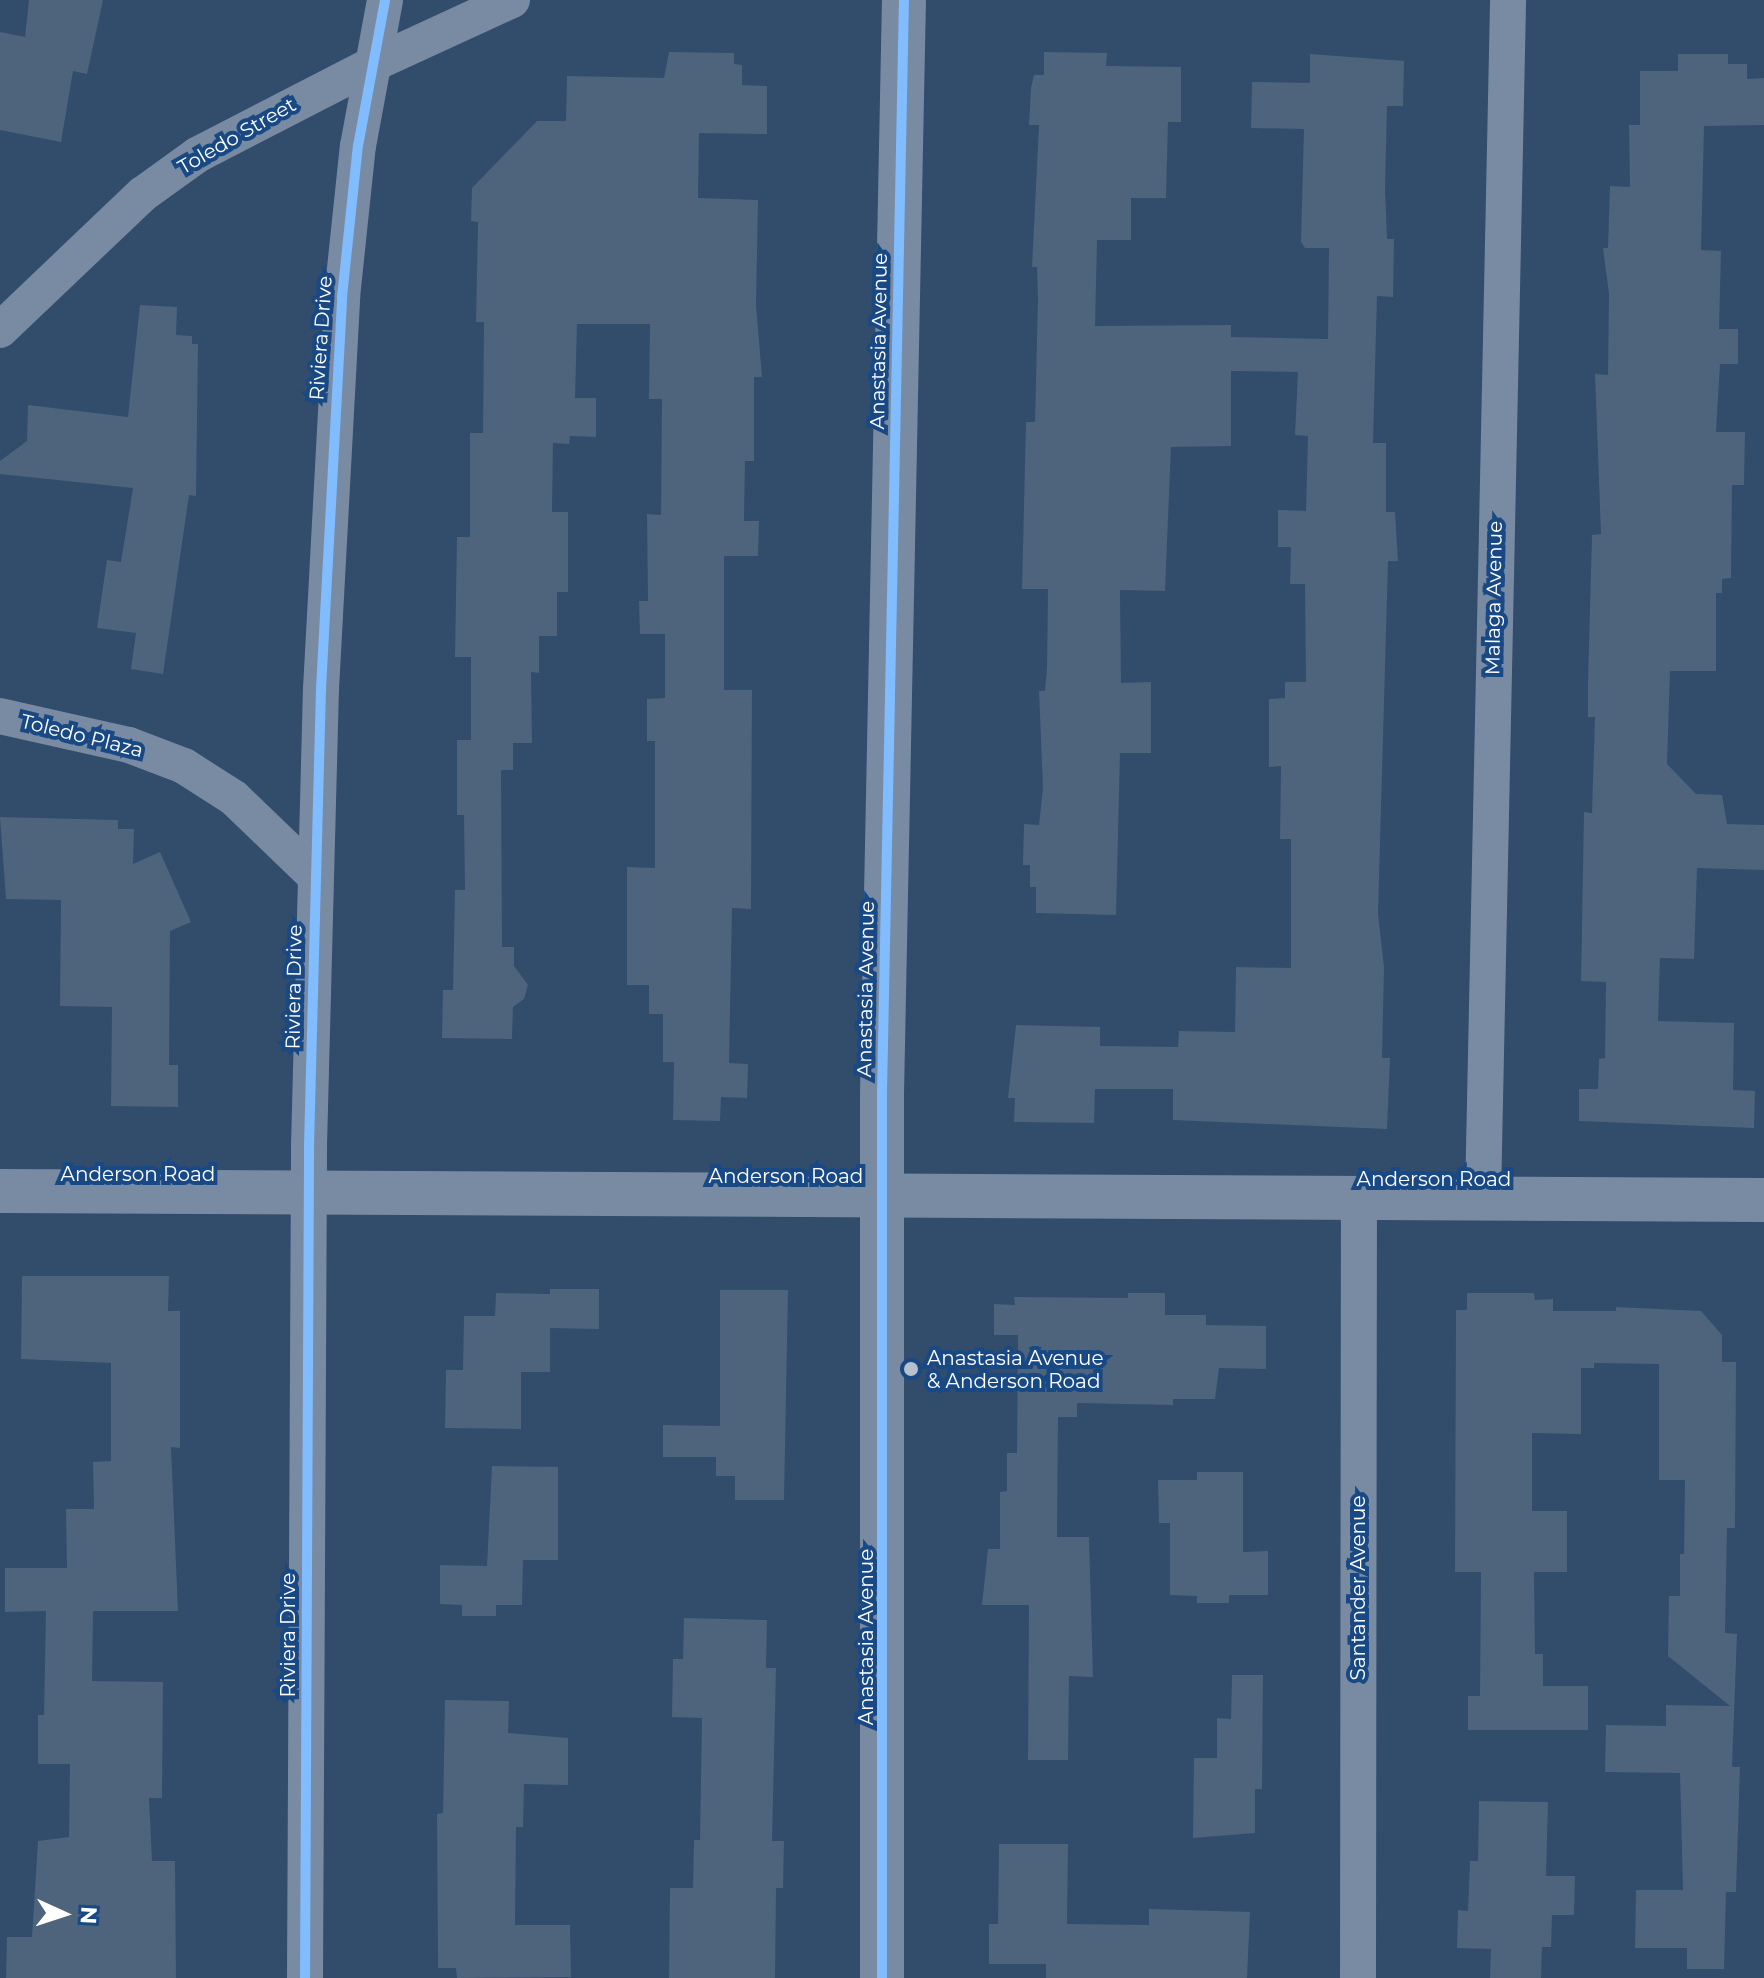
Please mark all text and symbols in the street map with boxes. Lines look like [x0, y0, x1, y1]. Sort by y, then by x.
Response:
street label: Toledo Street [174, 93, 300, 179]
street label: Anastasia Avenue [865, 253, 893, 429]
street label: Riviera Drive [305, 275, 337, 401]
street label: Malaga Avenue [1481, 521, 1507, 675]
street label: Toledo Plaza [18, 709, 146, 763]
street label: Anastasia Avenue [852, 901, 880, 1077]
street label: Riviera Drive [281, 924, 307, 1050]
street label: Anderson Road [61, 1162, 215, 1186]
street label: Anderson Road [709, 1164, 863, 1188]
street label: Anderson Road [1357, 1167, 1511, 1191]
place label: Anastasia Avenue & Anderson Road [927, 1346, 1104, 1393]
marker: Anastasia Avenue & Anderson Road [902, 1360, 920, 1378]
street label: Santander Avenue [1346, 1495, 1370, 1681]
street label: Anastasia Avenue [854, 1549, 878, 1725]
street label: Riviera Drive [276, 1573, 300, 1697]
north arrow [24, 1874, 104, 1954]
text: N [75, 1906, 102, 1925]

